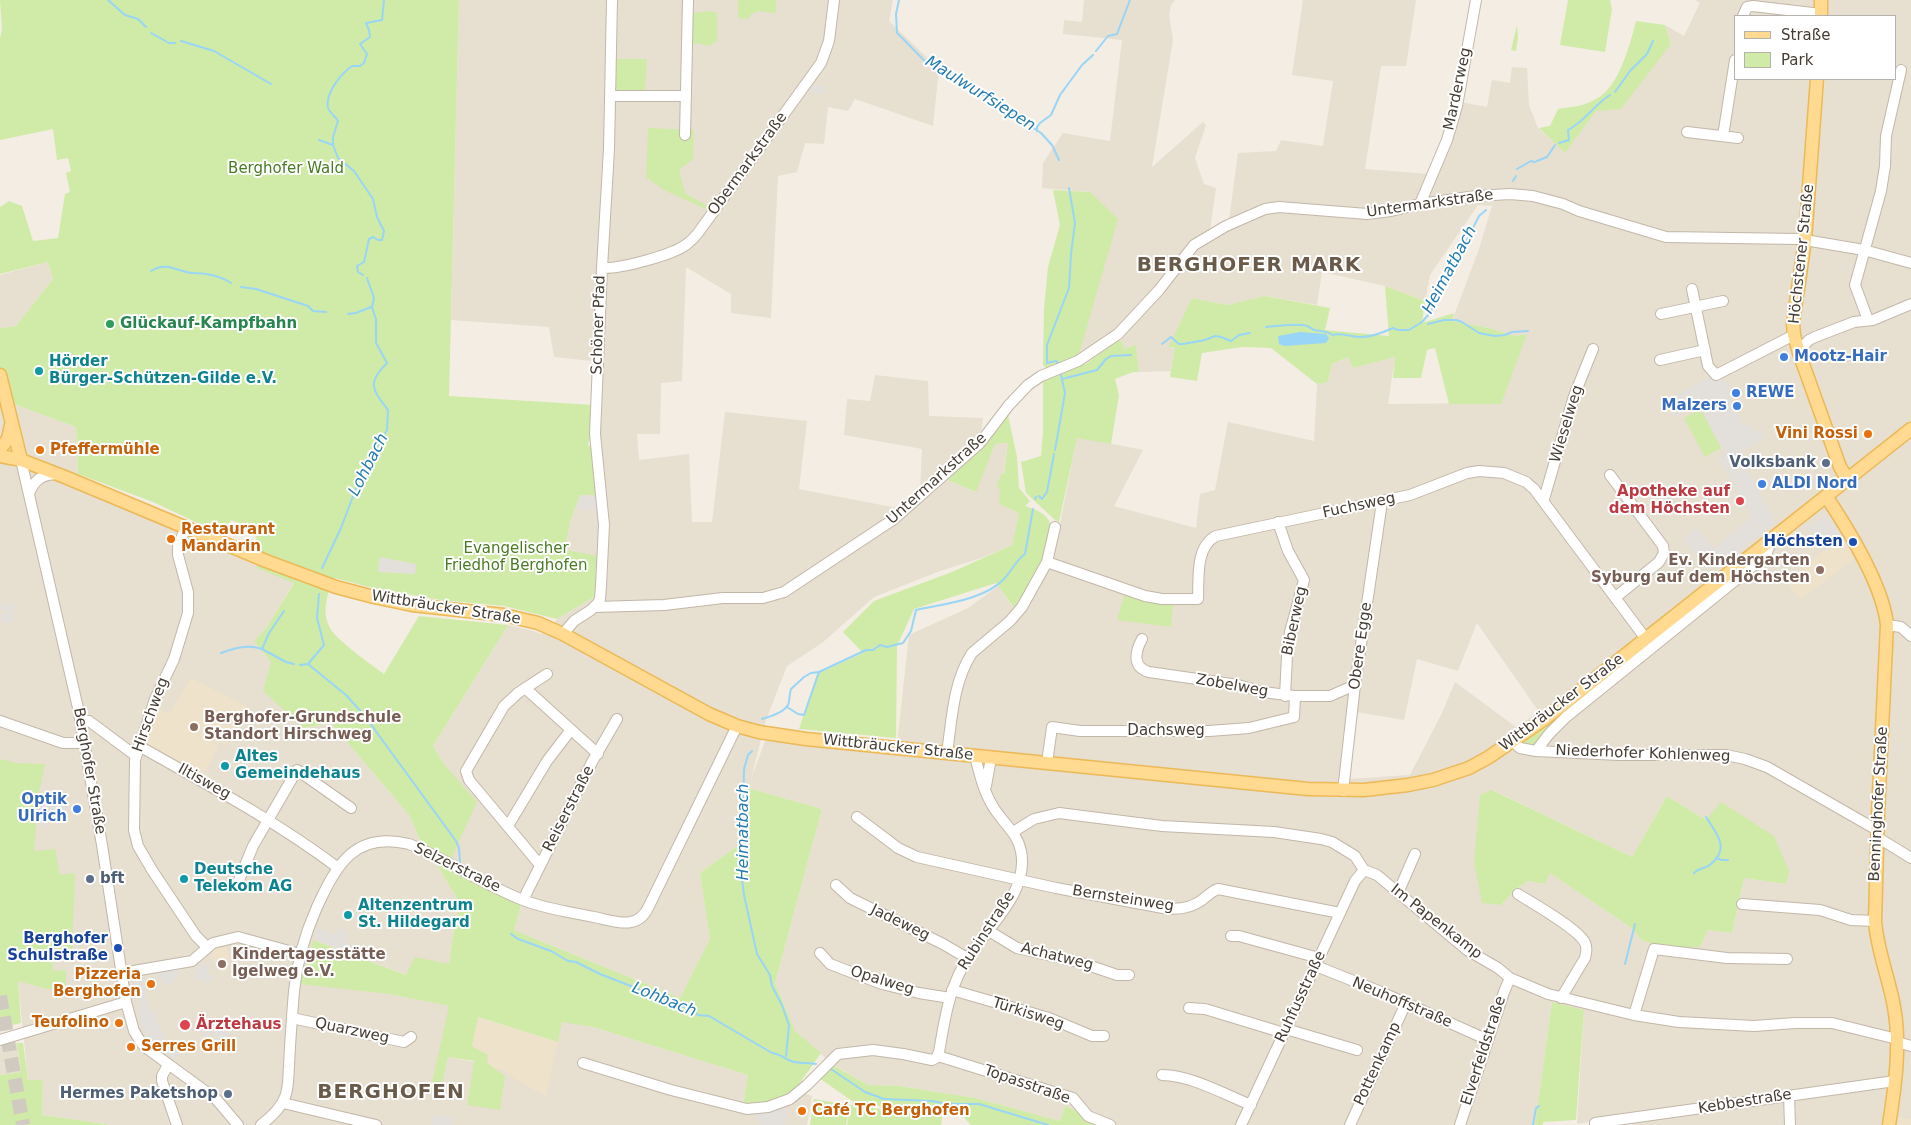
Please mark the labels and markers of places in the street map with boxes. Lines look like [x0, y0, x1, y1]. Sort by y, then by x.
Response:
place label: Glückauf-Kampfbahn [120, 315, 297, 333]
marker: Glückauf-Kampfbahn [104, 318, 116, 330]
place label: Mootz-Hair [1794, 348, 1887, 366]
marker: Mootz-Hair [1778, 351, 1790, 363]
place label: Hörder Bürger-Schützen-Gilde e.V. [49, 353, 277, 388]
marker: Hörder Bürger-Schützen-Gilde e.V. [33, 365, 45, 377]
place label: REWE [1746, 384, 1795, 402]
marker: REWE [1730, 387, 1742, 399]
place label: Malzers [1662, 397, 1727, 415]
marker: Malzers [1731, 400, 1743, 412]
place label: Vini Rossi [1776, 425, 1858, 443]
marker: Vini Rossi [1862, 428, 1874, 440]
place label: Pfeffermühle [50, 441, 160, 459]
marker: Pfeffermühle [34, 444, 46, 456]
place label: Volksbank [1729, 454, 1816, 472]
marker: Volksbank [1820, 457, 1832, 469]
place label: ALDI Nord [1772, 475, 1857, 493]
marker: ALDI Nord [1756, 478, 1768, 490]
place label: Apotheke auf dem Höchsten [1609, 483, 1730, 518]
marker: Apotheke auf dem Höchsten [1734, 495, 1746, 507]
place label: Restaurant Mandarin [181, 521, 275, 556]
marker: Restaurant Mandarin [165, 533, 177, 545]
place label: Höchsten [1764, 533, 1843, 551]
marker: Höchsten [1847, 536, 1859, 548]
place label: Ev. Kindergarten Syburg auf dem Höchsten [1591, 552, 1810, 587]
marker: Ev. Kindergarten Syburg auf dem Höchsten [1814, 564, 1826, 576]
place label: Berghofer-Grundschule Standort Hirschweg [204, 709, 401, 744]
marker: Berghofer-Grundschule Standort Hirschweg [188, 721, 200, 733]
place label: Altes Gemeindehaus [235, 748, 360, 783]
marker: Altes Gemeindehaus [219, 760, 231, 772]
place label: Optik Ulrich [18, 791, 67, 826]
marker: Optik Ulrich [71, 803, 83, 815]
place label: Deutsche Telekom AG [194, 861, 292, 896]
place label: bft [100, 870, 124, 888]
marker: bft [84, 873, 96, 885]
marker: Deutsche Telekom AG [178, 873, 190, 885]
place label: Altenzentrum St. Hildegard [358, 897, 473, 932]
marker: Altenzentrum St. Hildegard [342, 909, 354, 921]
place label: Berghofer Schulstraße [7, 930, 108, 965]
marker: Berghofer Schulstraße [112, 942, 124, 954]
place label: Kindertagesstätte Igelweg e.V. [232, 946, 386, 981]
marker: Kindertagesstätte Igelweg e.V. [216, 958, 228, 970]
place label: Pizzeria Berghofen [53, 966, 141, 1001]
marker: Pizzeria Berghofen [145, 978, 157, 990]
place label: Teufolino [32, 1014, 109, 1032]
place label: Ärztehaus [196, 1016, 281, 1034]
marker: Teufolino [113, 1017, 125, 1029]
marker: Ärztehaus [178, 1018, 192, 1032]
place label: Serres Grill [141, 1038, 236, 1056]
marker: Serres Grill [125, 1041, 137, 1053]
place label: Hermes Paketshop [60, 1085, 218, 1103]
marker: Hermes Paketshop [222, 1088, 234, 1100]
place label: Café TC Berghofen [812, 1102, 970, 1120]
marker: Café TC Berghofen [796, 1105, 808, 1117]

